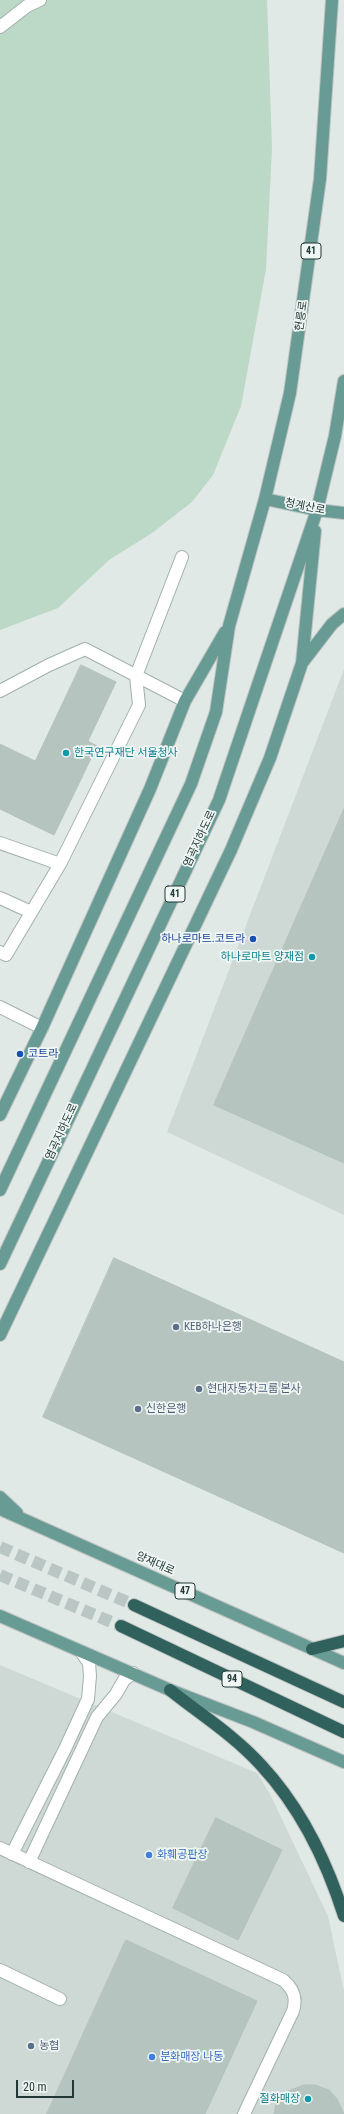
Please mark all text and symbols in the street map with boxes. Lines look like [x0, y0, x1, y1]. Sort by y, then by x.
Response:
road number: 41 [301, 243, 321, 259]
street label: 헌릉로 [293, 300, 311, 332]
street label: 청계산로 [284, 497, 326, 517]
place label: 한국연구재단 서울청사 [74, 746, 178, 760]
marker: 한국연구재단 서울청사 [61, 748, 71, 758]
street label: 염곡지하도로 [181, 809, 219, 869]
road number: 41 [165, 886, 185, 902]
place label: 하나로마트.코트라 [161, 932, 245, 946]
marker: 하나로마트.코트라 [248, 934, 258, 944]
place label: 하나로마트 양재점 [221, 950, 304, 964]
marker: 하나로마트 양재점 [307, 952, 317, 962]
place label: 코트라 [28, 1047, 58, 1061]
marker: 코트라 [15, 1049, 25, 1059]
street label: 염곡지하도로 [43, 1102, 81, 1162]
place label: KEB하나은행 [184, 1320, 242, 1334]
marker: KEB하나은행 [171, 1322, 181, 1332]
place label: 현대자동차그룹 본사 [207, 1382, 301, 1396]
marker: 현대자동차그룹 본사 [194, 1384, 204, 1394]
place label: 신한은행 [146, 1402, 186, 1416]
marker: 신한은행 [133, 1404, 143, 1414]
street label: 양재대로 [134, 1550, 176, 1578]
road number: 47 [175, 1583, 195, 1599]
road number: 94 [222, 1671, 242, 1687]
place label: 화훼공판장 [157, 1848, 208, 1862]
marker: 화훼공판장 [144, 1850, 154, 1860]
place label: 농협 [39, 2039, 59, 2053]
marker: 농협 [26, 2041, 36, 2051]
place label: 분화매장 나동 [160, 2050, 223, 2064]
marker: 분화매장 나동 [147, 2052, 157, 2062]
scale bar [18, 2072, 76, 2098]
text: 20 m [23, 2080, 47, 2094]
place label: 절화매장 [260, 2092, 300, 2106]
marker: 절화매장 [303, 2094, 313, 2104]

